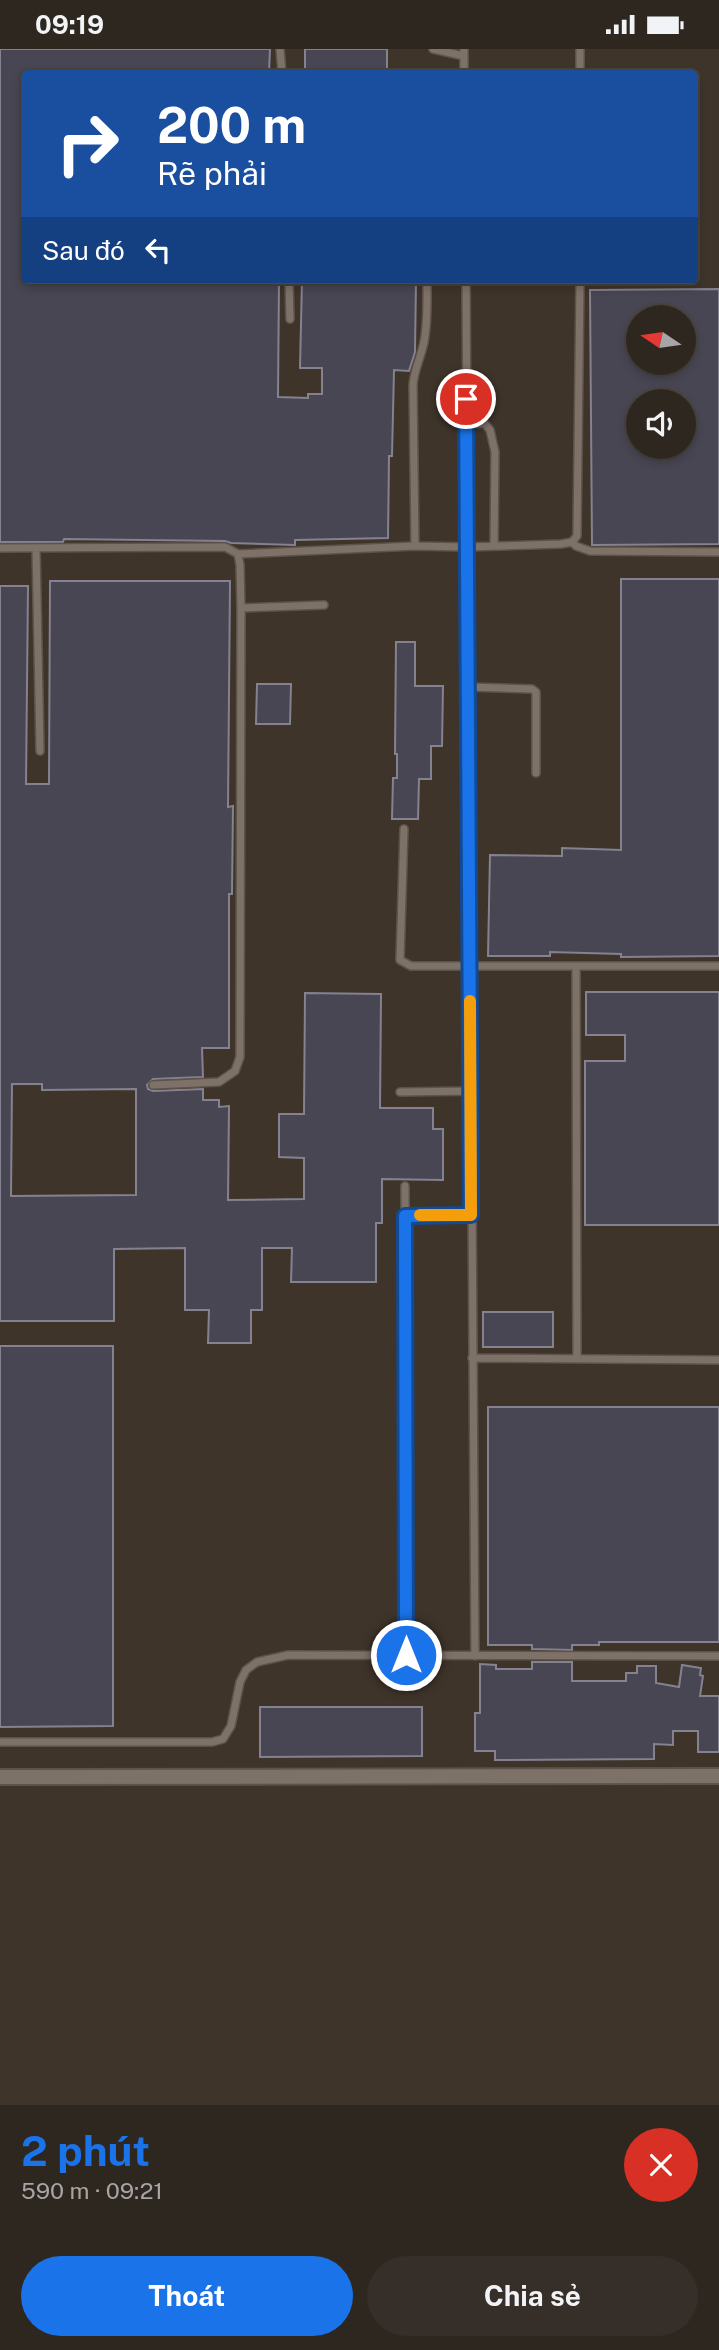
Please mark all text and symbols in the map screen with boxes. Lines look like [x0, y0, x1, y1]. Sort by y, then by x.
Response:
text: 09:19 [35, 9, 104, 40]
text: 200 m [157, 96, 306, 154]
icon: right [42, 98, 133, 189]
text: Rẽ phải [157, 155, 267, 192]
icon: left [139, 231, 177, 269]
text: Sau đó [42, 235, 125, 266]
north arrow [626, 305, 696, 375]
map controls [626, 305, 696, 459]
pin [436, 369, 496, 429]
icon: arrive [447, 380, 485, 418]
button: sound [626, 389, 696, 459]
position arrow [369, 1618, 443, 1692]
text: 2 phút [21, 2126, 150, 2175]
button: close [624, 2128, 698, 2202]
text: 590 m · 09:21 [21, 2177, 163, 2204]
button: Thoát [21, 2256, 353, 2336]
button: Chia sẻ [367, 2256, 698, 2336]

